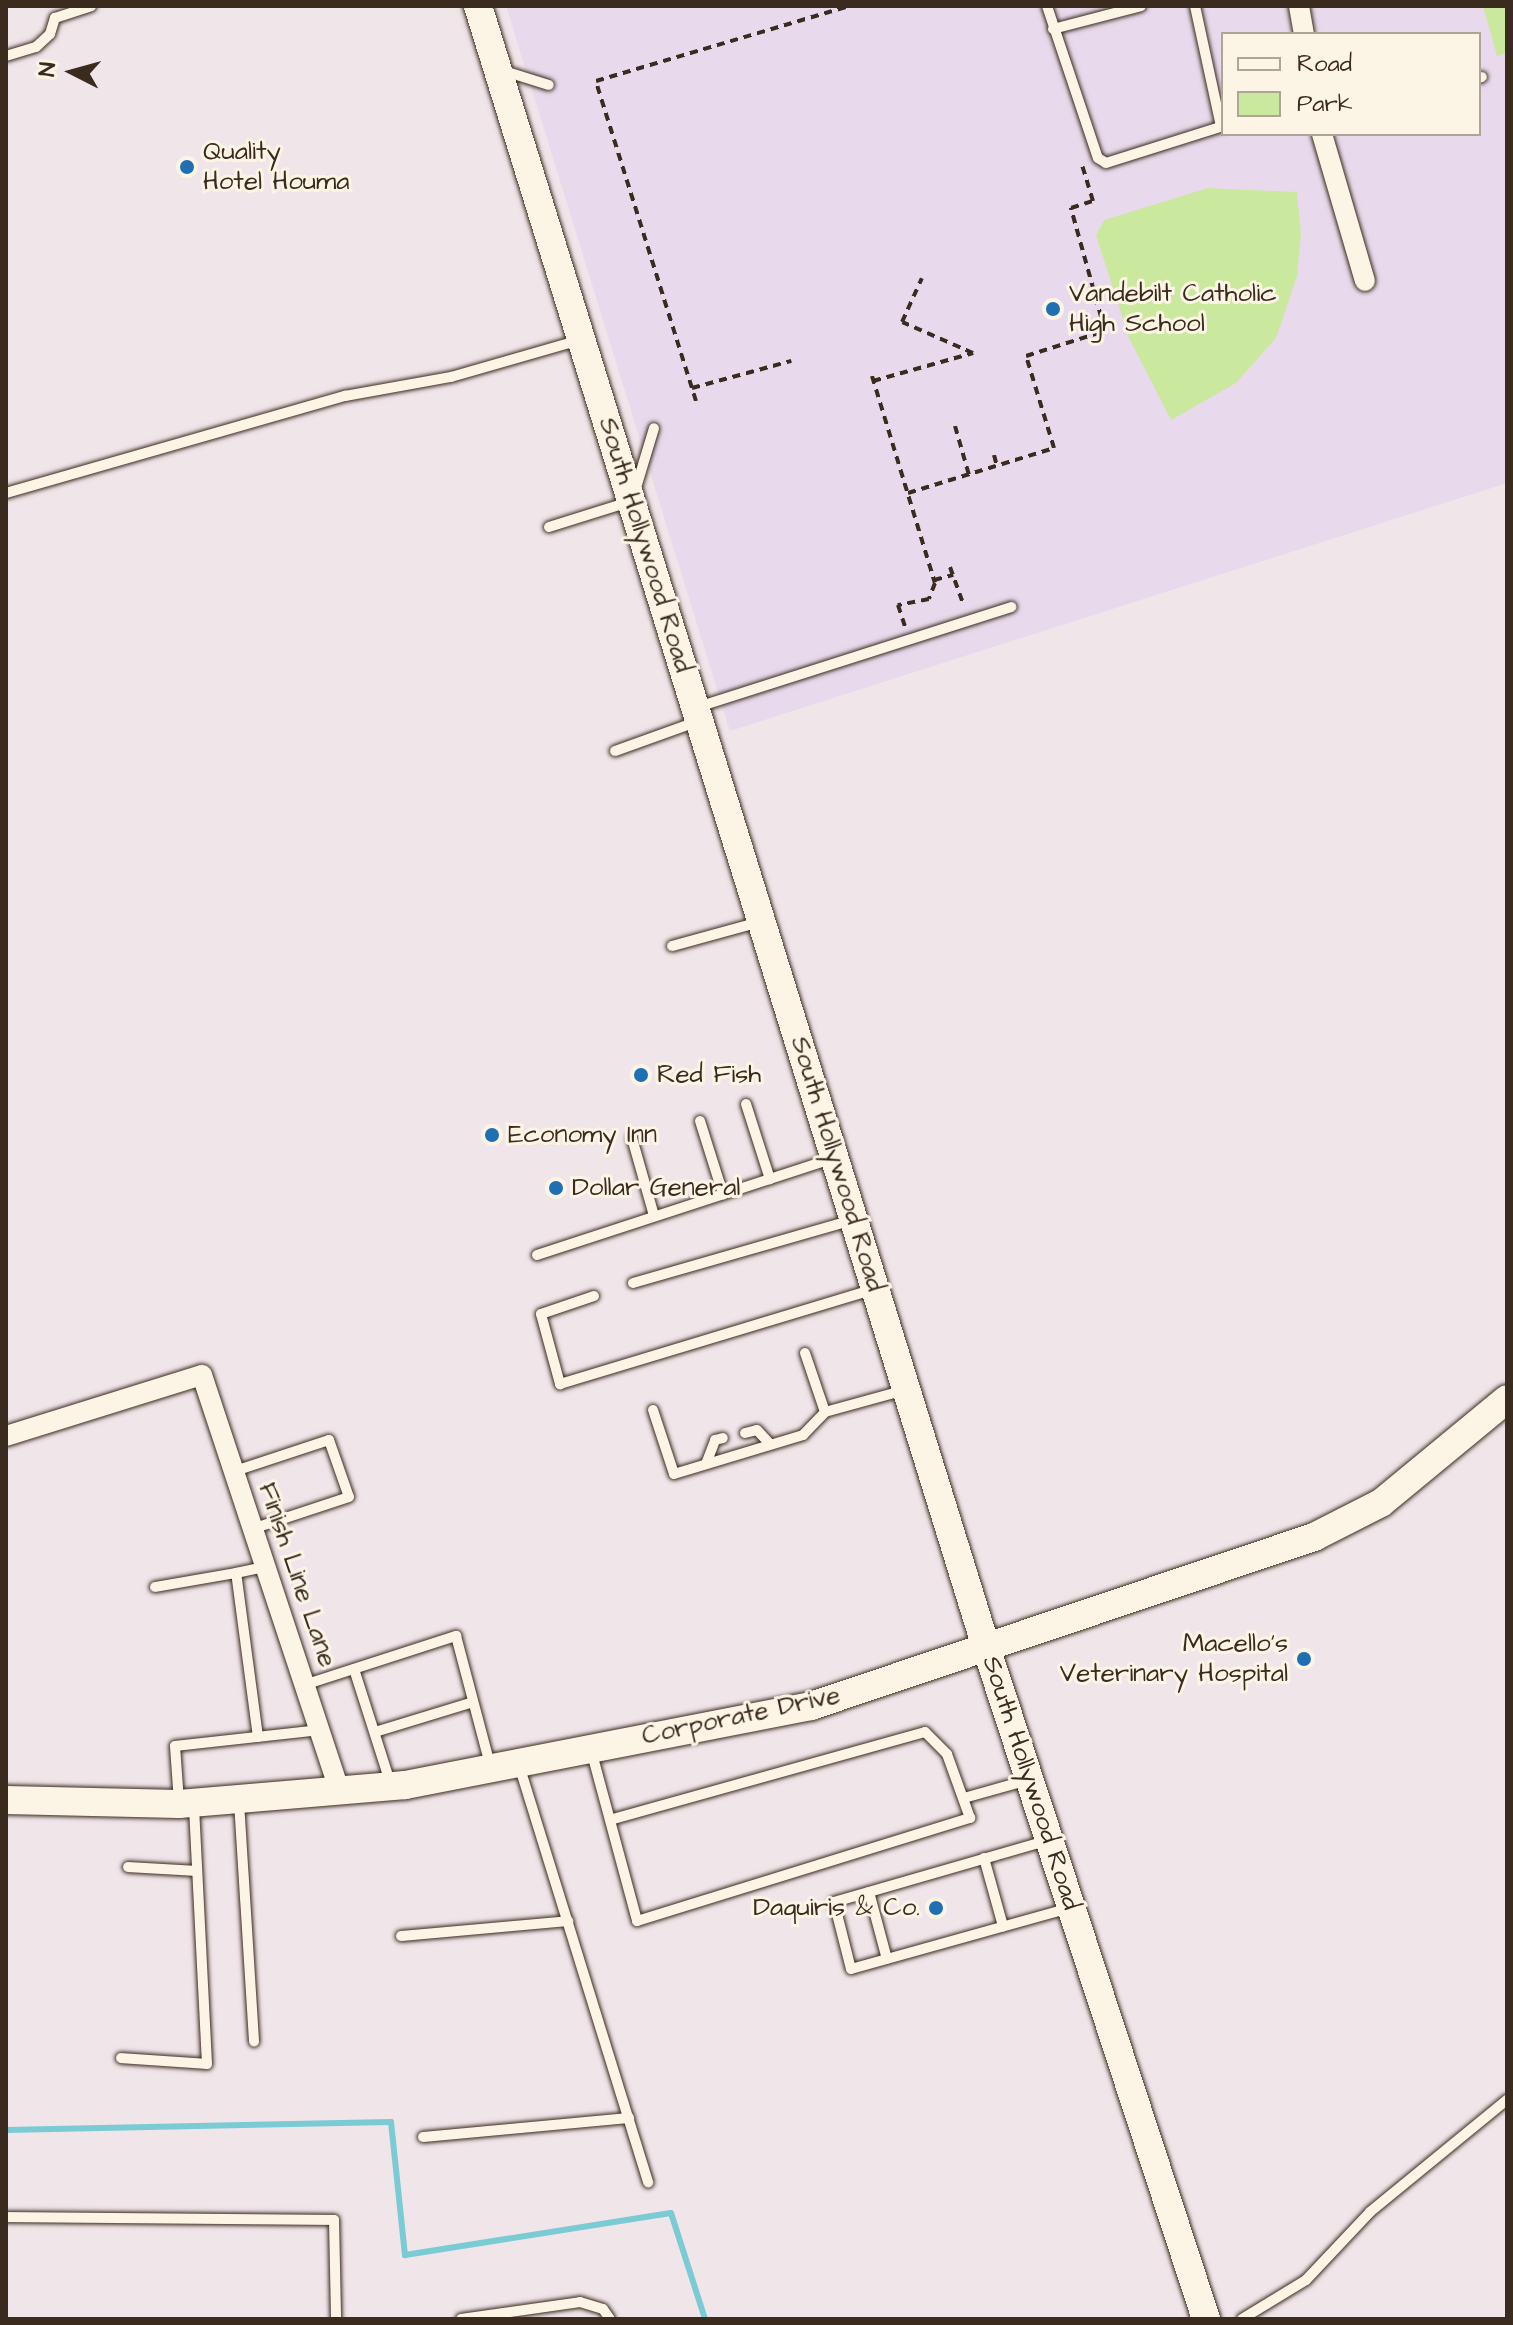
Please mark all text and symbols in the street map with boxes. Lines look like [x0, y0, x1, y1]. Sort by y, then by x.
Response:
north arrow [32, 32, 112, 112]
legend [1221, 32, 1481, 136]
text: Road [1297, 47, 1352, 81]
text: N [31, 61, 64, 78]
text: Park [1297, 87, 1353, 121]
place label: Quality Hotel Houma [203, 136, 349, 198]
marker: Quality Hotel Houma [178, 158, 196, 176]
place label: Vandebilt Catholic High School [1069, 278, 1277, 340]
marker: Vandebilt Catholic High School [1044, 300, 1062, 318]
street label: South Hollywood Road [591, 414, 699, 676]
street label: South Hollywood Road [783, 1033, 891, 1295]
place label: Red Fish [657, 1059, 761, 1091]
marker: Red Fish [632, 1066, 650, 1084]
place label: Economy Inn [508, 1119, 657, 1151]
marker: Economy Inn [483, 1126, 501, 1144]
place label: Dollar General [572, 1172, 740, 1204]
marker: Dollar General [547, 1179, 565, 1197]
street label: Finish Line Lane [251, 1479, 343, 1671]
place label: Macello's Veterinary Hospital [1060, 1628, 1288, 1690]
marker: Macello's Veterinary Hospital [1295, 1650, 1313, 1668]
street label: South Hollywood Road [975, 1652, 1087, 1914]
street label: Corporate Drive [639, 1680, 843, 1752]
place label: Daquiris & Co. [753, 1892, 920, 1924]
marker: Daquiris & Co. [927, 1899, 945, 1917]

